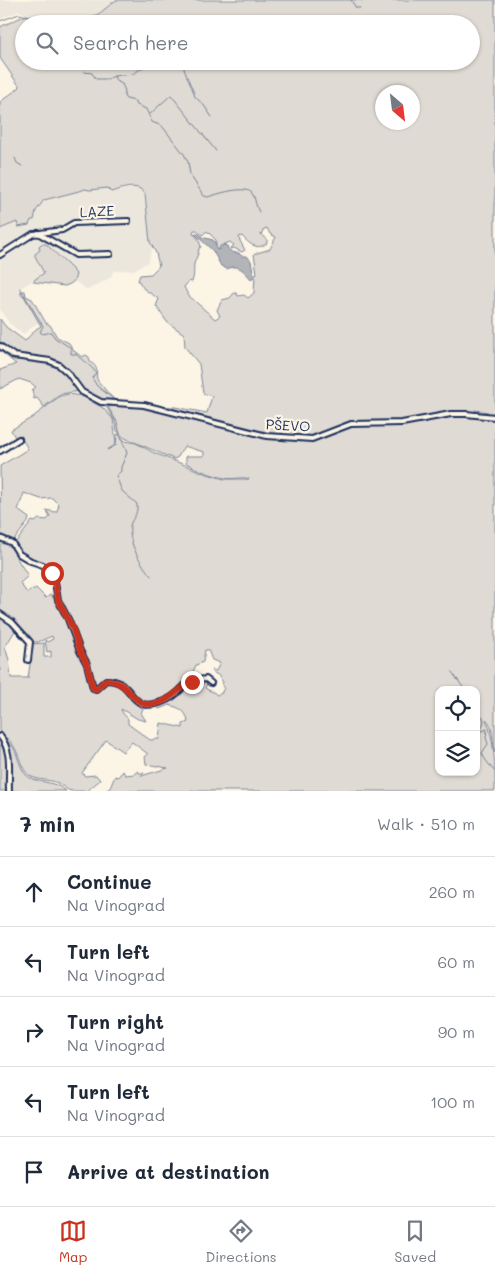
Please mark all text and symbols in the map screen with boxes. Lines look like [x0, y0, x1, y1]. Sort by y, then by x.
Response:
search box [15, 15, 480, 70]
icon: search [33, 29, 61, 57]
text: Search here [73, 30, 189, 55]
north arrow [375, 85, 420, 130]
street label: LAZE [79, 201, 115, 221]
street label: PŠEVO [265, 414, 311, 436]
route start [41, 562, 64, 585]
route end [181, 671, 204, 694]
map controls [435, 686, 480, 776]
button: locate [435, 686, 480, 731]
button: layers [435, 731, 480, 776]
text: 7 min [20, 810, 75, 837]
text: Walk · 510 m [377, 813, 475, 834]
text: Continue [67, 869, 152, 894]
icon: ahead [20, 878, 48, 906]
text: 260 m [429, 881, 475, 902]
text: Na Vinograd [67, 894, 165, 915]
text: Turn left [67, 939, 150, 964]
icon: left [20, 948, 48, 976]
text: 60 m [438, 951, 475, 972]
text: Na Vinograd [67, 964, 165, 985]
text: Turn right [67, 1009, 164, 1034]
icon: right [20, 1018, 48, 1046]
text: 90 m [438, 1021, 475, 1042]
text: Na Vinograd [67, 1034, 165, 1055]
text: Turn left [67, 1079, 150, 1104]
icon: left [20, 1088, 48, 1116]
text: 100 m [430, 1091, 475, 1112]
text: Na Vinograd [67, 1104, 165, 1125]
icon: arrive [20, 1158, 48, 1186]
text: Arrive at destination [67, 1159, 270, 1184]
tab: Map [59, 1217, 87, 1266]
tab: Directions [205, 1217, 277, 1266]
tab: Saved [394, 1217, 436, 1266]

